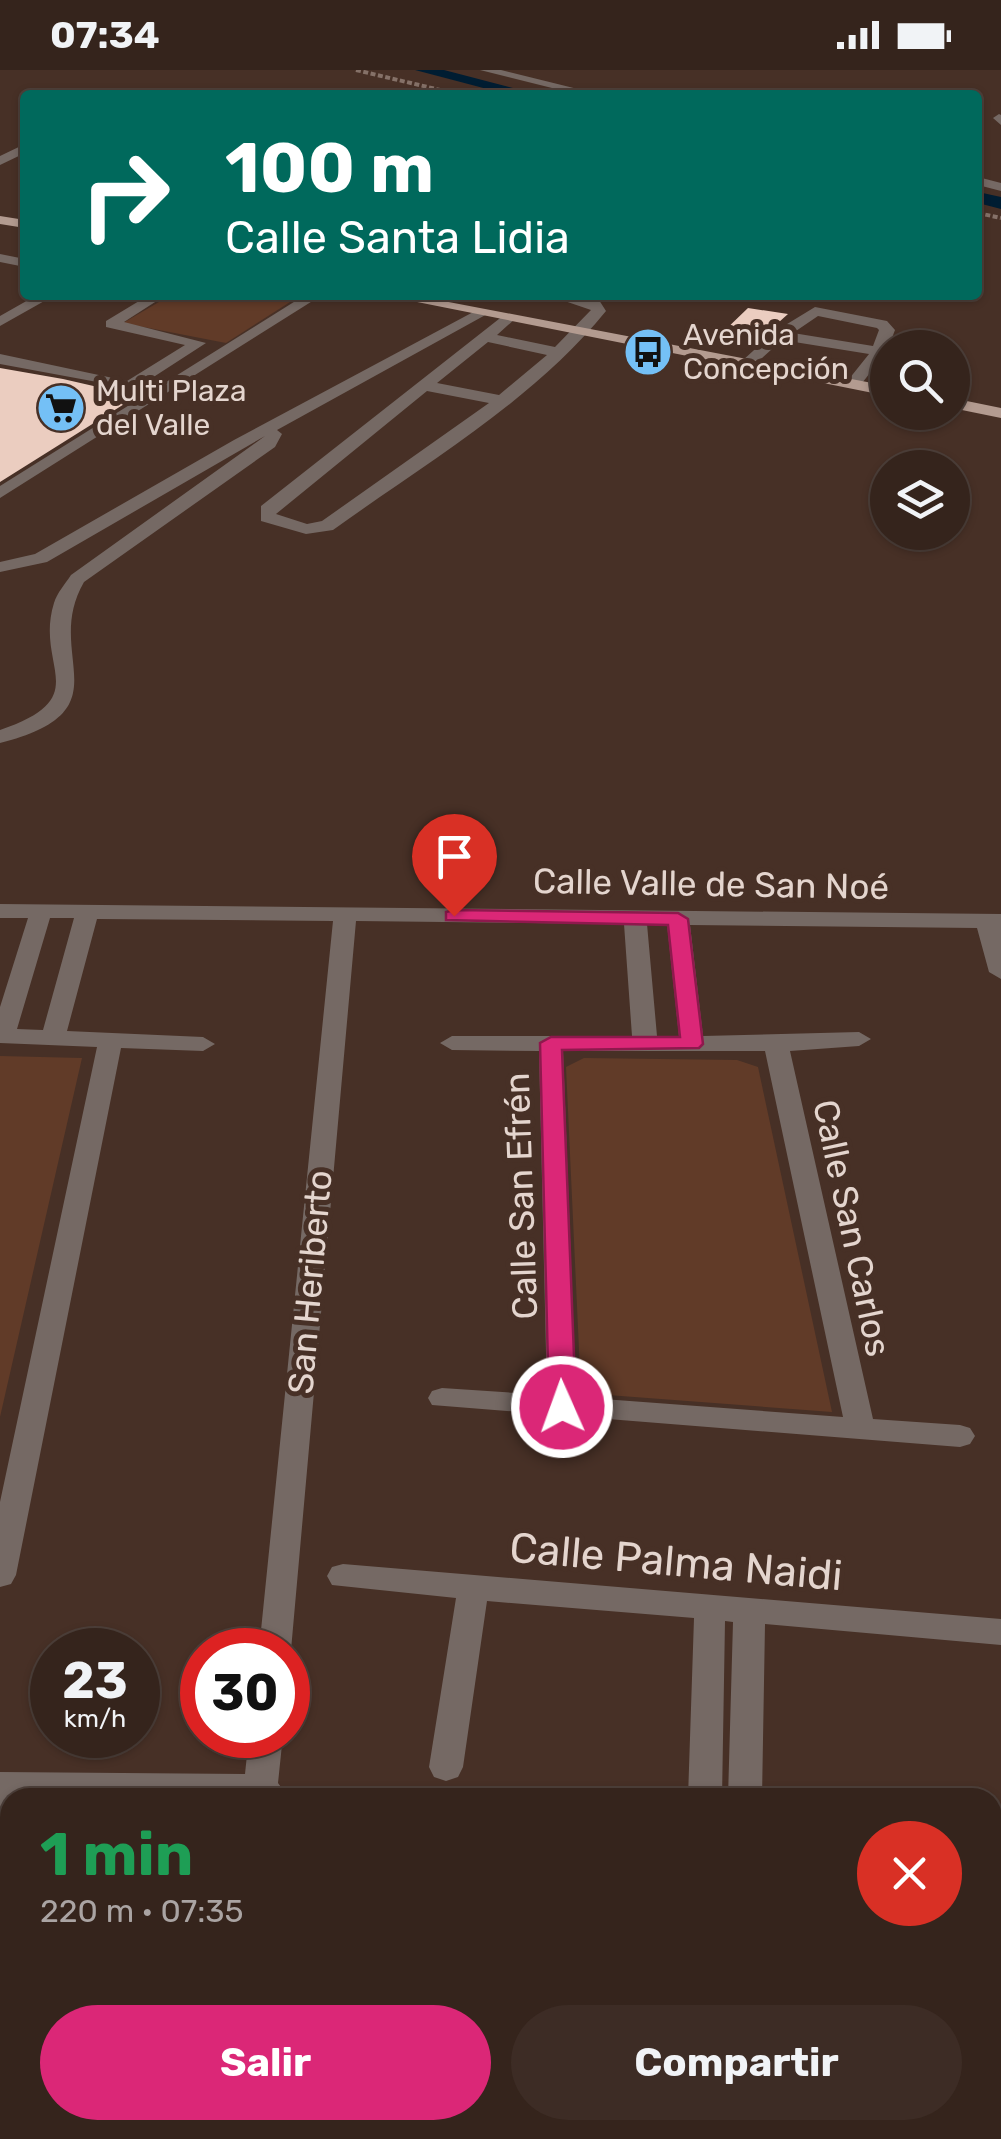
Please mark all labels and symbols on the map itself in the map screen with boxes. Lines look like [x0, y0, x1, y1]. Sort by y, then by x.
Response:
place label: Avenida Concepción [683, 317, 849, 387]
bus stop icon: Avenida Concepción [622, 326, 674, 378]
place label: Multi Plaza del Valle [96, 373, 246, 443]
supermarket icon: Multi Plaza del Valle [35, 382, 87, 434]
pin [412, 814, 497, 917]
street label: Calle Valle de San Noé [533, 860, 889, 908]
street label: Calle San Efrén [496, 1072, 546, 1320]
street label: Calle San Carlos [804, 1096, 900, 1360]
street label: San Heriberto [279, 1168, 341, 1396]
position arrow [510, 1355, 614, 1459]
street label: Calle Palma Naidi [508, 1523, 844, 1601]
speed limit sign: 30 [180, 1628, 310, 1758]

